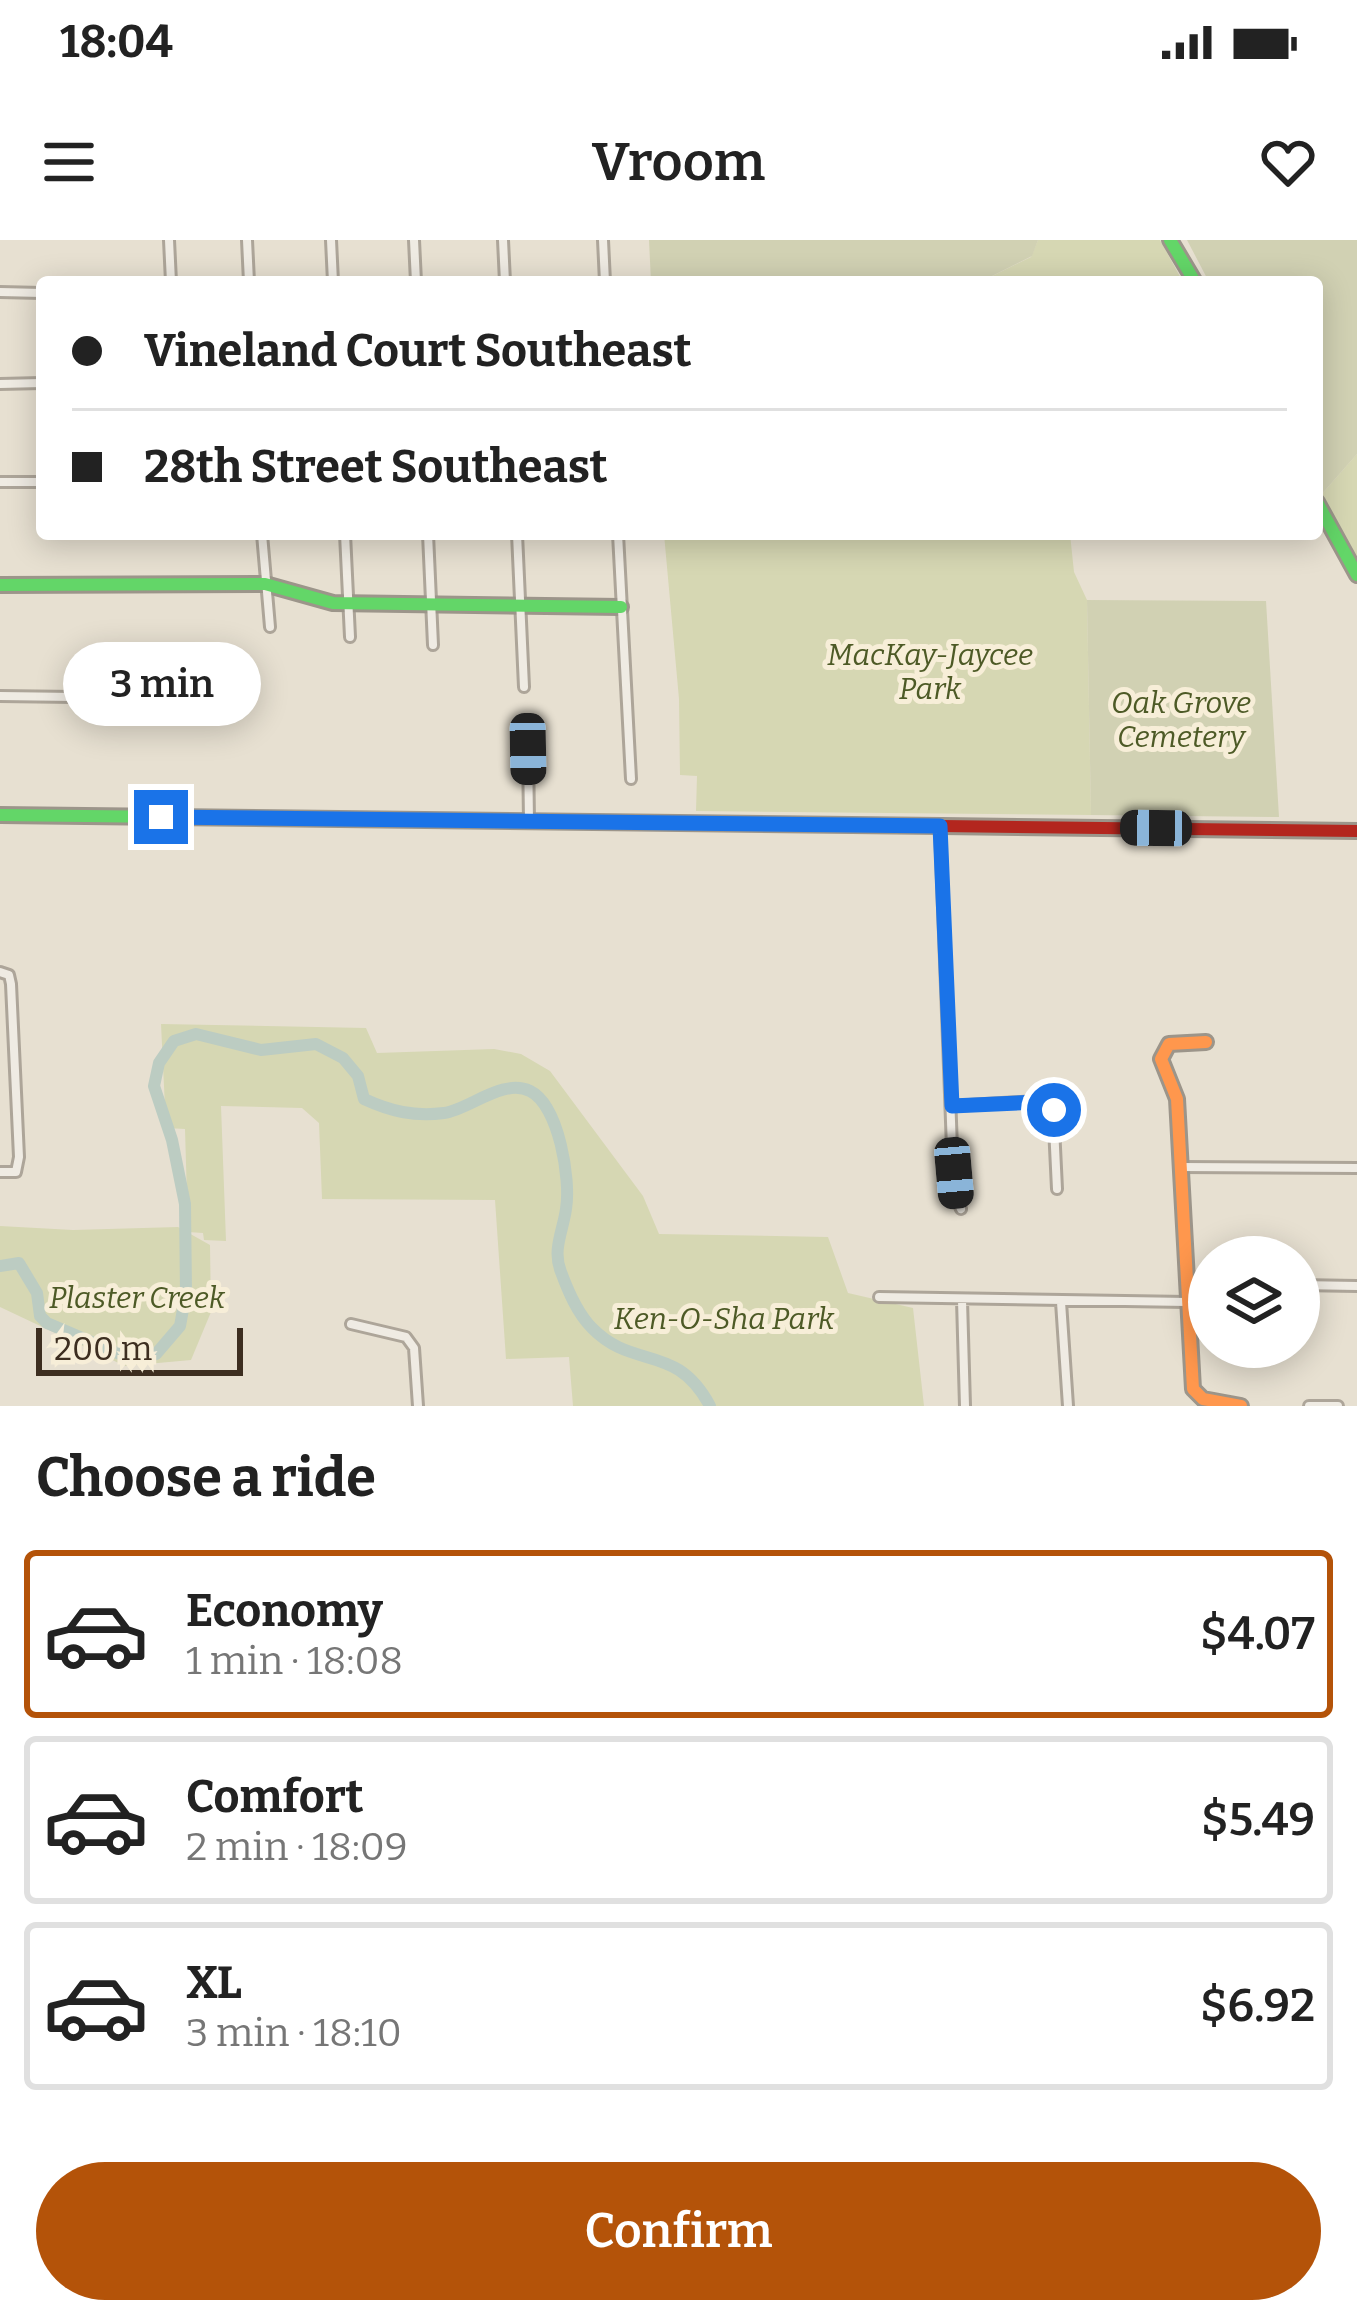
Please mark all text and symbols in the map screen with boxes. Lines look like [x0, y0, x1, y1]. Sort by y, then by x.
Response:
text: 18:04 [60, 15, 173, 69]
icon: menu [36, 129, 102, 195]
icon: heart [1255, 129, 1321, 195]
text: Vroom [592, 130, 765, 194]
text: Vineland Court Southeast [144, 324, 691, 378]
text: 28th Street Southeast [144, 440, 608, 494]
park label: MacKay-Jaycee Park [827, 637, 1033, 707]
callout: 3 min [62, 643, 260, 727]
text: 3 min [110, 661, 214, 707]
park label: Oak Grove Cemetery [1111, 685, 1251, 755]
car [509, 713, 547, 785]
route end [134, 790, 188, 844]
car [1120, 809, 1192, 847]
route start [1027, 1083, 1081, 1137]
car [933, 1136, 975, 1210]
map controls [1188, 1236, 1320, 1368]
button: layers [1188, 1236, 1320, 1368]
park label: Plaster Creek [49, 1280, 226, 1316]
park label: Ken-O-Sha Park [614, 1301, 835, 1337]
scale bar [36, 1322, 243, 1375]
text: 200 m [54, 1329, 152, 1369]
text: Choose a ride [36, 1446, 376, 1510]
icon: car [42, 1580, 150, 1688]
text: Economy [186, 1584, 383, 1638]
text: $4.07 [1200, 1607, 1315, 1661]
text: 1 min · 18:08 [186, 1638, 403, 1684]
icon: car [42, 1766, 150, 1874]
text: Comfort [186, 1770, 364, 1824]
text: $5.49 [1201, 1793, 1315, 1847]
text: 2 min · 18:09 [186, 1824, 408, 1870]
icon: car [42, 1952, 150, 2060]
text: XL [186, 1956, 242, 2010]
text: $6.92 [1200, 1979, 1315, 2033]
text: 3 min · 18:10 [186, 2010, 402, 2056]
button: Confirm [36, 2162, 1321, 2300]

